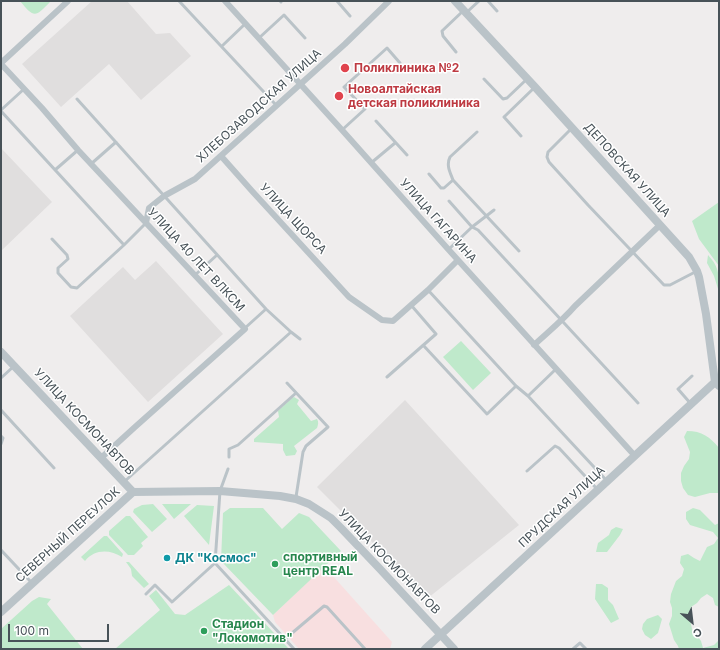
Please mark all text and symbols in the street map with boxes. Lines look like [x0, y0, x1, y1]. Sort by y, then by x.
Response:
street label: ХЛЕБОЗАВОДСКАЯ УЛИЦА [194, 46, 324, 166]
place label: Поликлиника №2 [354, 61, 459, 75]
marker: Поликлиника №2 [339, 62, 351, 74]
place label: Новоалтайская детская поликлиника [348, 82, 480, 110]
marker: Новоалтайская детская поликлиника [333, 90, 345, 102]
street label: ДЕПОВСКАЯ УЛИЦА [581, 120, 673, 220]
street label: УЛИЦА ГАГАРИНА [396, 176, 480, 266]
street label: УЛИЦА ЩОРСА [257, 181, 329, 257]
street label: УЛИЦА 40 ЛЕТ ВЛКСМ [144, 205, 248, 315]
street label: УЛИЦА КОСМОНАВТОВ [31, 366, 137, 478]
street label: ПРУДСКАЯ УЛИЦА [516, 463, 608, 551]
street label: СЕВЕРНЫЙ ПЕРЕУЛОК [13, 484, 123, 586]
street label: УЛИЦА КОСМОНАВТОВ [335, 507, 443, 617]
place label: спортивный центр REAL [283, 550, 358, 578]
place label: ДК "Космос" [175, 551, 257, 565]
marker: ДК "Космос" [162, 553, 172, 563]
marker: спортивный центр REAL [270, 559, 280, 569]
north arrow [672, 602, 712, 642]
scale bar [10, 616, 111, 642]
place label: Стадион "Локомотив" [212, 617, 293, 645]
text: 100 m [15, 623, 49, 638]
text: С [691, 625, 705, 641]
marker: Стадион "Локомотив" [199, 626, 209, 636]

